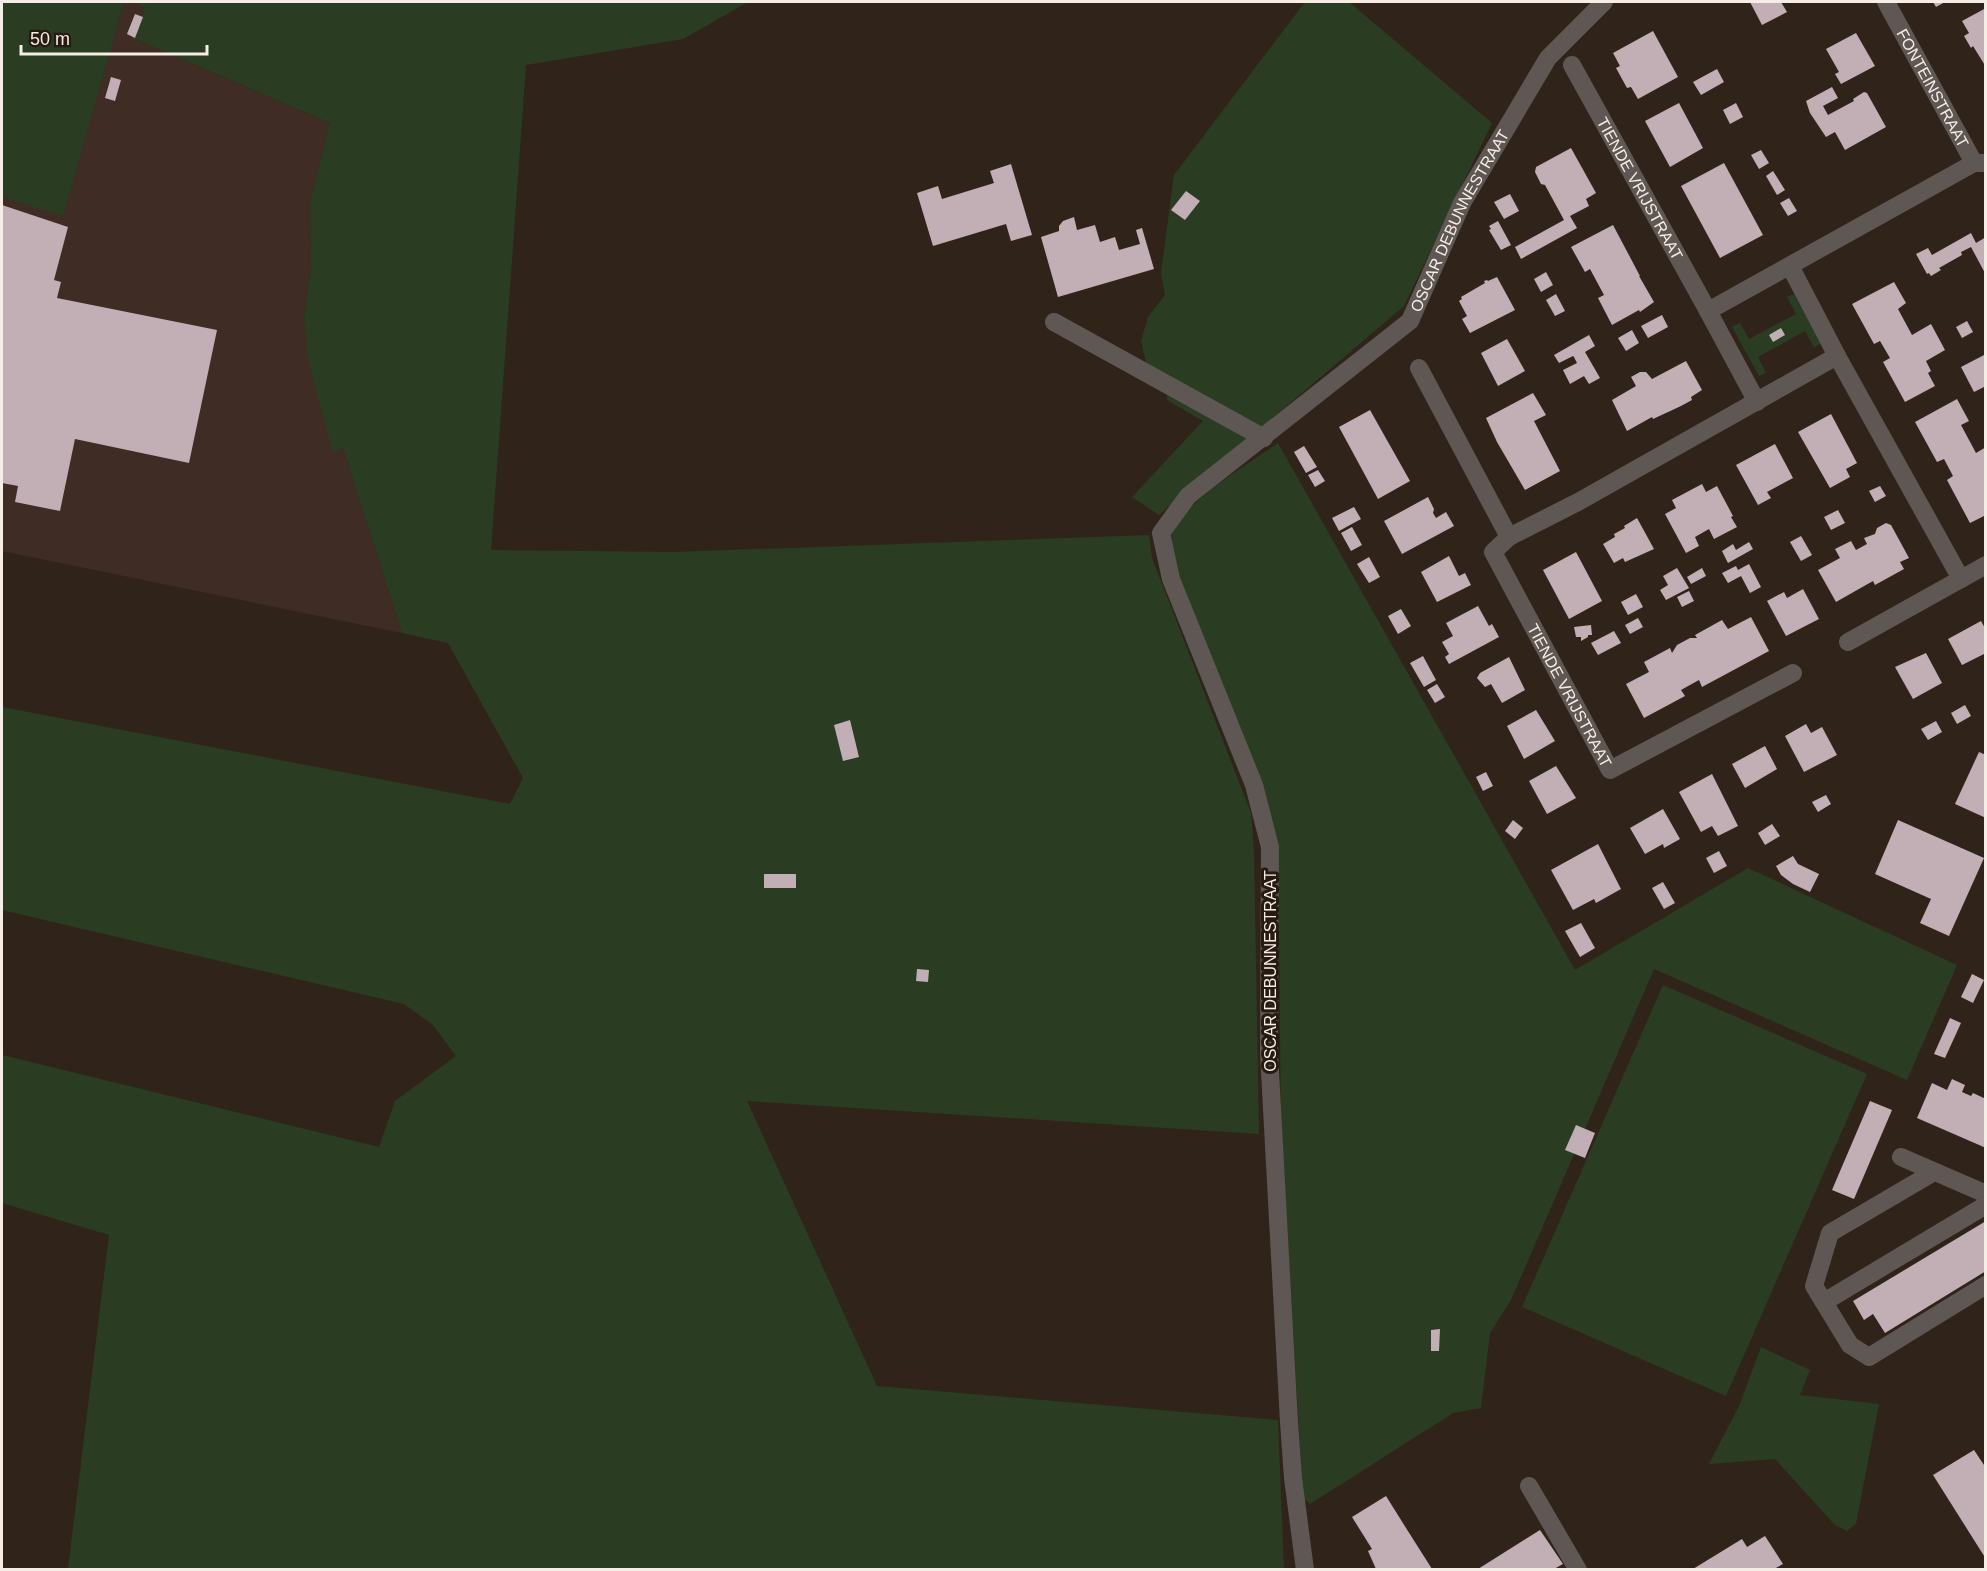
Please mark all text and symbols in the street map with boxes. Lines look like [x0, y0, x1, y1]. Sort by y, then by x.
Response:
scale bar [21, 18, 207, 56]
street label: FONTEINSTRAAT [1893, 26, 1972, 151]
text: 50 m [30, 29, 70, 49]
street label: TIENDE VRIJSTRAAT [1594, 115, 1686, 263]
street label: OSCAR DEBUNNESTRAAT [1407, 127, 1513, 315]
street label: TIENDE VRIJSTRAAT [1524, 621, 1615, 770]
street label: OSCAR DEBUNNESTRAAT [1262, 870, 1279, 1072]

